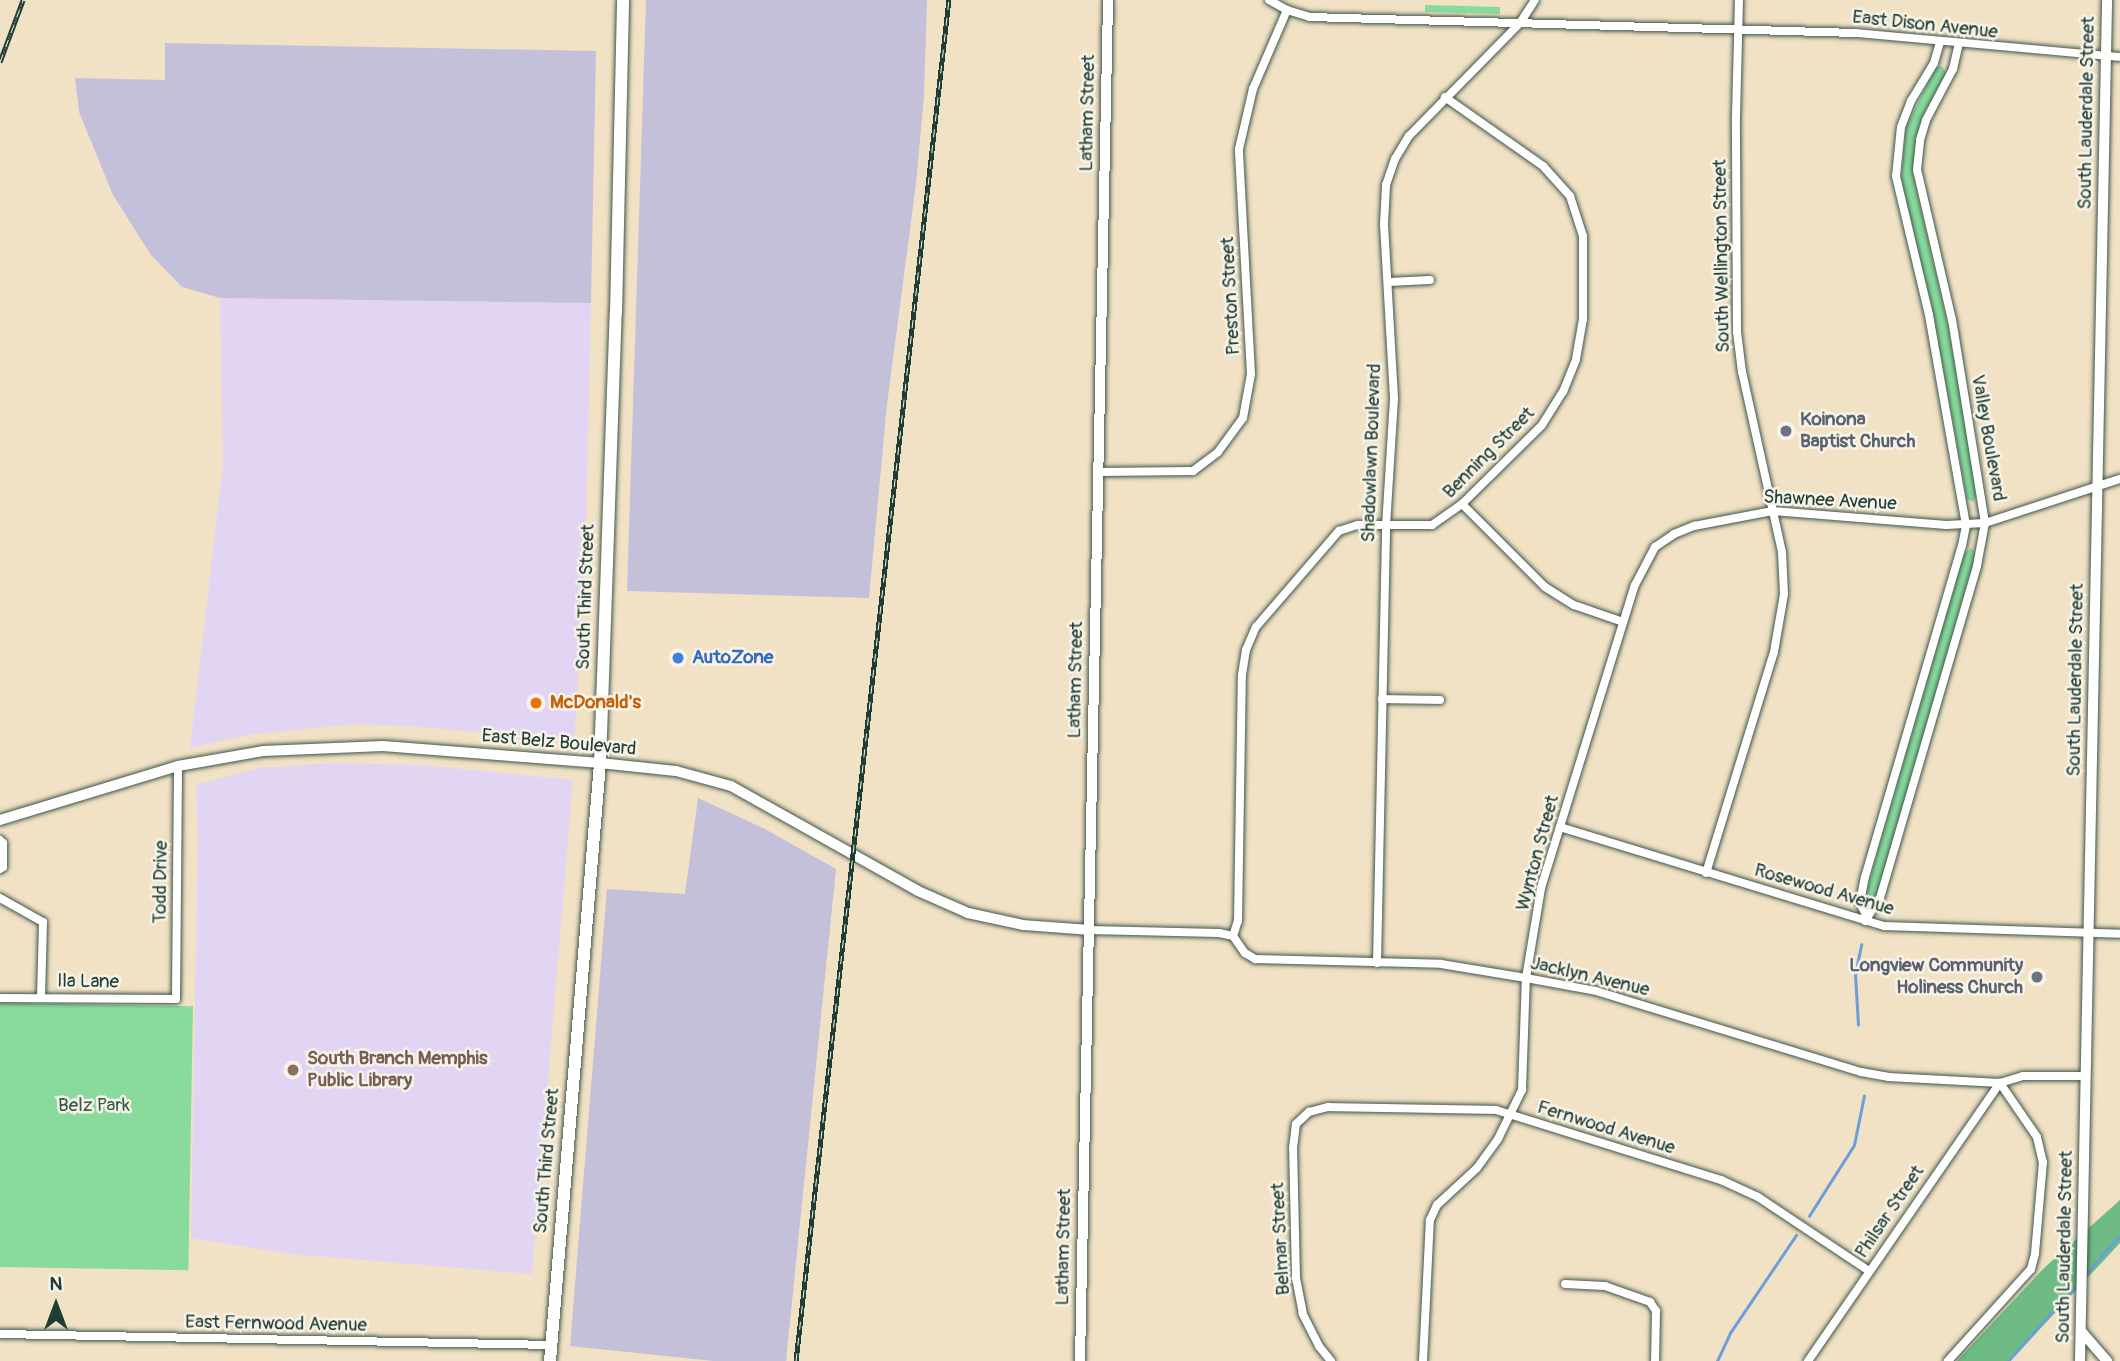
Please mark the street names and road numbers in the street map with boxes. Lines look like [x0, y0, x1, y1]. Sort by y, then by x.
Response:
street label: East Dison Avenue [1851, 6, 1999, 44]
street label: South Lauderdale Street [2074, 16, 2100, 210]
street label: Latham Street [1076, 54, 1100, 172]
street label: South Wellington Street [1709, 159, 1735, 353]
street label: Preston Street [1217, 236, 1245, 356]
street label: Shadowlawn Boulevard [1357, 363, 1387, 543]
street label: Valley Boulevard [1966, 373, 2010, 503]
street label: Benning Street [1438, 402, 1540, 504]
street label: Shawnee Avenue [1763, 486, 1897, 516]
street label: South Third Street [572, 524, 600, 670]
street label: South Lauderdale Street [2063, 583, 2089, 777]
street label: Latham Street [1064, 621, 1088, 739]
street label: East Belz Boulevard [481, 725, 637, 761]
street label: Wynton Street [1512, 793, 1564, 913]
street label: Todd Drive [149, 840, 173, 924]
street label: Rosewood Avenue [1752, 859, 1896, 921]
street label: Jacklyn Avenue [1528, 952, 1652, 1002]
street label: Ila Lane [57, 970, 119, 994]
street label: South Third Street [529, 1087, 565, 1235]
street label: Fernwood Avenue [1534, 1096, 1678, 1160]
street label: South Lauderdale Street [2052, 1150, 2078, 1344]
street label: Philsar Street [1851, 1161, 1929, 1263]
street label: Belmar Street [1267, 1182, 1295, 1296]
street label: Latham Street [1052, 1188, 1076, 1306]
street label: East Fernwood Avenue [185, 1311, 367, 1337]

